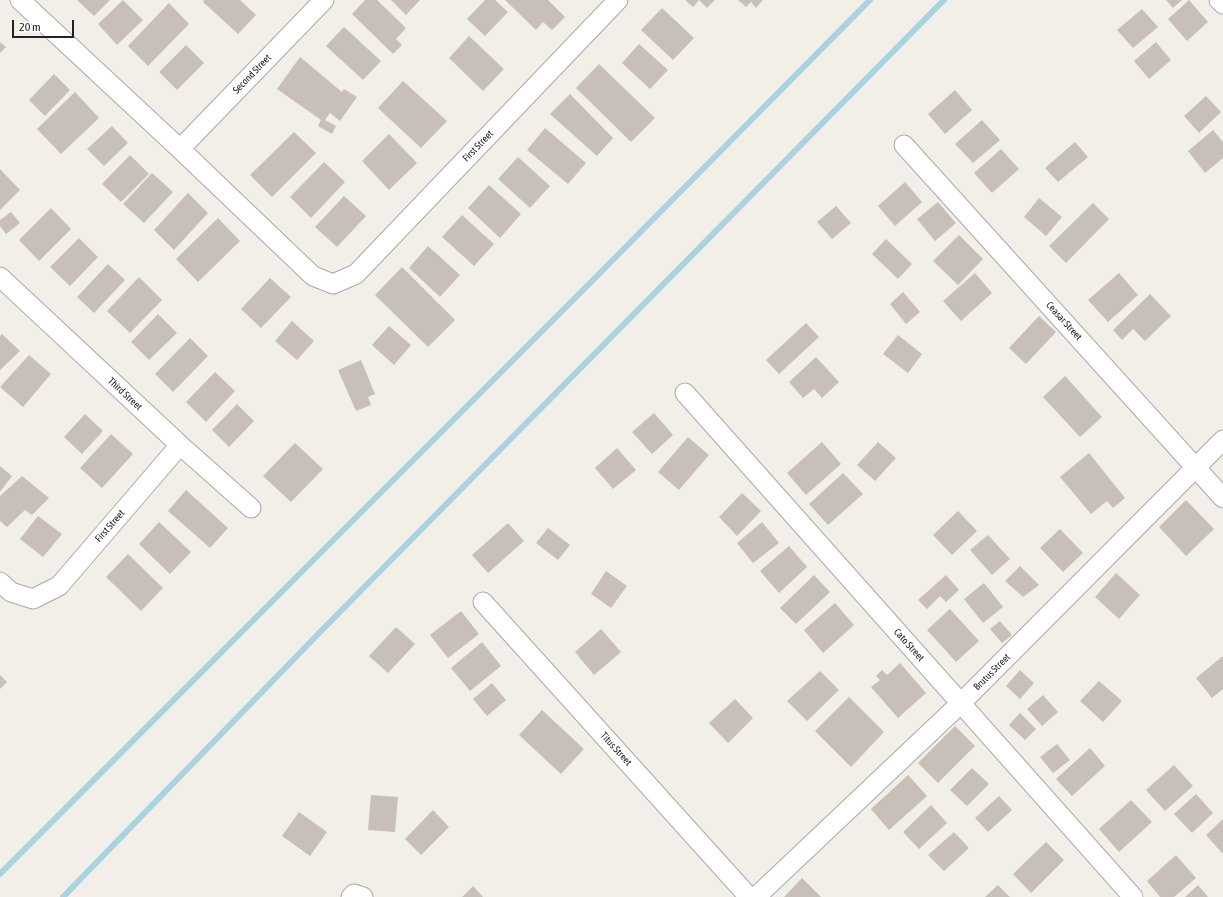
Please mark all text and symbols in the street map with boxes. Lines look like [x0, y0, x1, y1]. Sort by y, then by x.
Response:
scale bar [14, 12, 76, 38]
text: 20 m [19, 20, 41, 34]
street label: Second Street [230, 52, 274, 96]
street label: First Street [460, 128, 496, 164]
street label: Ceasar Street [1043, 299, 1085, 343]
street label: Third Street [105, 375, 145, 413]
street label: First Street [93, 507, 127, 545]
street label: Cato Street [891, 626, 927, 664]
street label: Brutus Street [971, 651, 1013, 693]
street label: Titus Street [598, 730, 634, 768]

